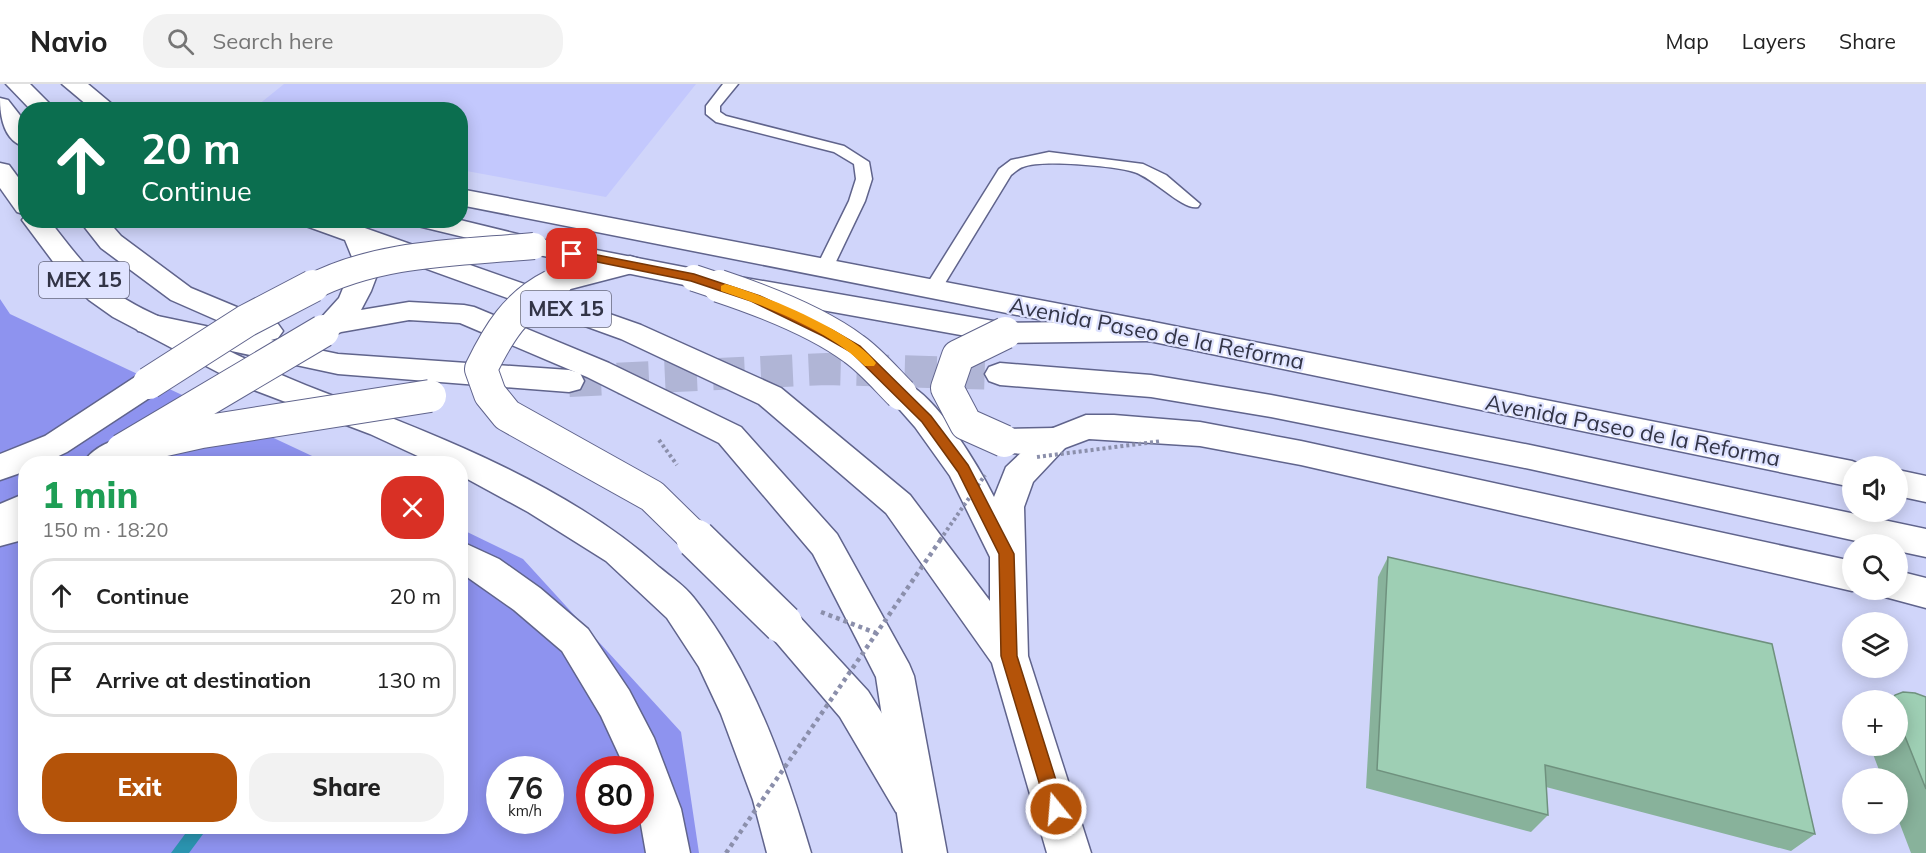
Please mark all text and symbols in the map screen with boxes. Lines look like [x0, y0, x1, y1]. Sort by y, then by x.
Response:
search box [143, 14, 563, 68]
text: Navio [30, 24, 107, 59]
icon: search [164, 25, 197, 58]
text: Search here [212, 27, 333, 55]
text: Map [1666, 28, 1709, 54]
text: Layers [1742, 28, 1806, 54]
text: Share [1839, 28, 1896, 54]
text: 20 m [141, 122, 241, 175]
icon: ahead [42, 126, 120, 204]
text: Continue [141, 174, 252, 208]
pin [546, 228, 597, 279]
icon: arrive [555, 237, 588, 270]
road number: MEX 15 [39, 262, 129, 298]
road number: MEX 15 [521, 291, 611, 327]
street label: Avenida Paseo de la Reforma [1007, 291, 1307, 375]
street label: Avenida Paseo de la Reforma [1483, 388, 1783, 472]
map controls [1842, 456, 1908, 834]
button: sound [1842, 456, 1908, 522]
text: 1 min [42, 472, 138, 517]
button: close [381, 476, 444, 539]
text: 150 m · 18:20 [42, 517, 168, 542]
button: search [1842, 534, 1908, 600]
icon: ahead [45, 579, 78, 612]
text: Continue [96, 582, 189, 610]
text: 20 m [390, 582, 441, 610]
button: layers [1842, 612, 1908, 678]
icon: arrive [45, 663, 78, 696]
text: Arrive at destination [96, 666, 311, 694]
text: 130 m [376, 666, 441, 694]
button: + [1842, 690, 1908, 756]
button: Exit [42, 753, 237, 822]
button: Share [249, 753, 444, 822]
speed limit sign: 80 [576, 756, 654, 834]
button: − [1842, 768, 1908, 834]
text: 76 [507, 769, 543, 807]
position arrow [1024, 777, 1088, 841]
text: km/h [508, 801, 542, 820]

